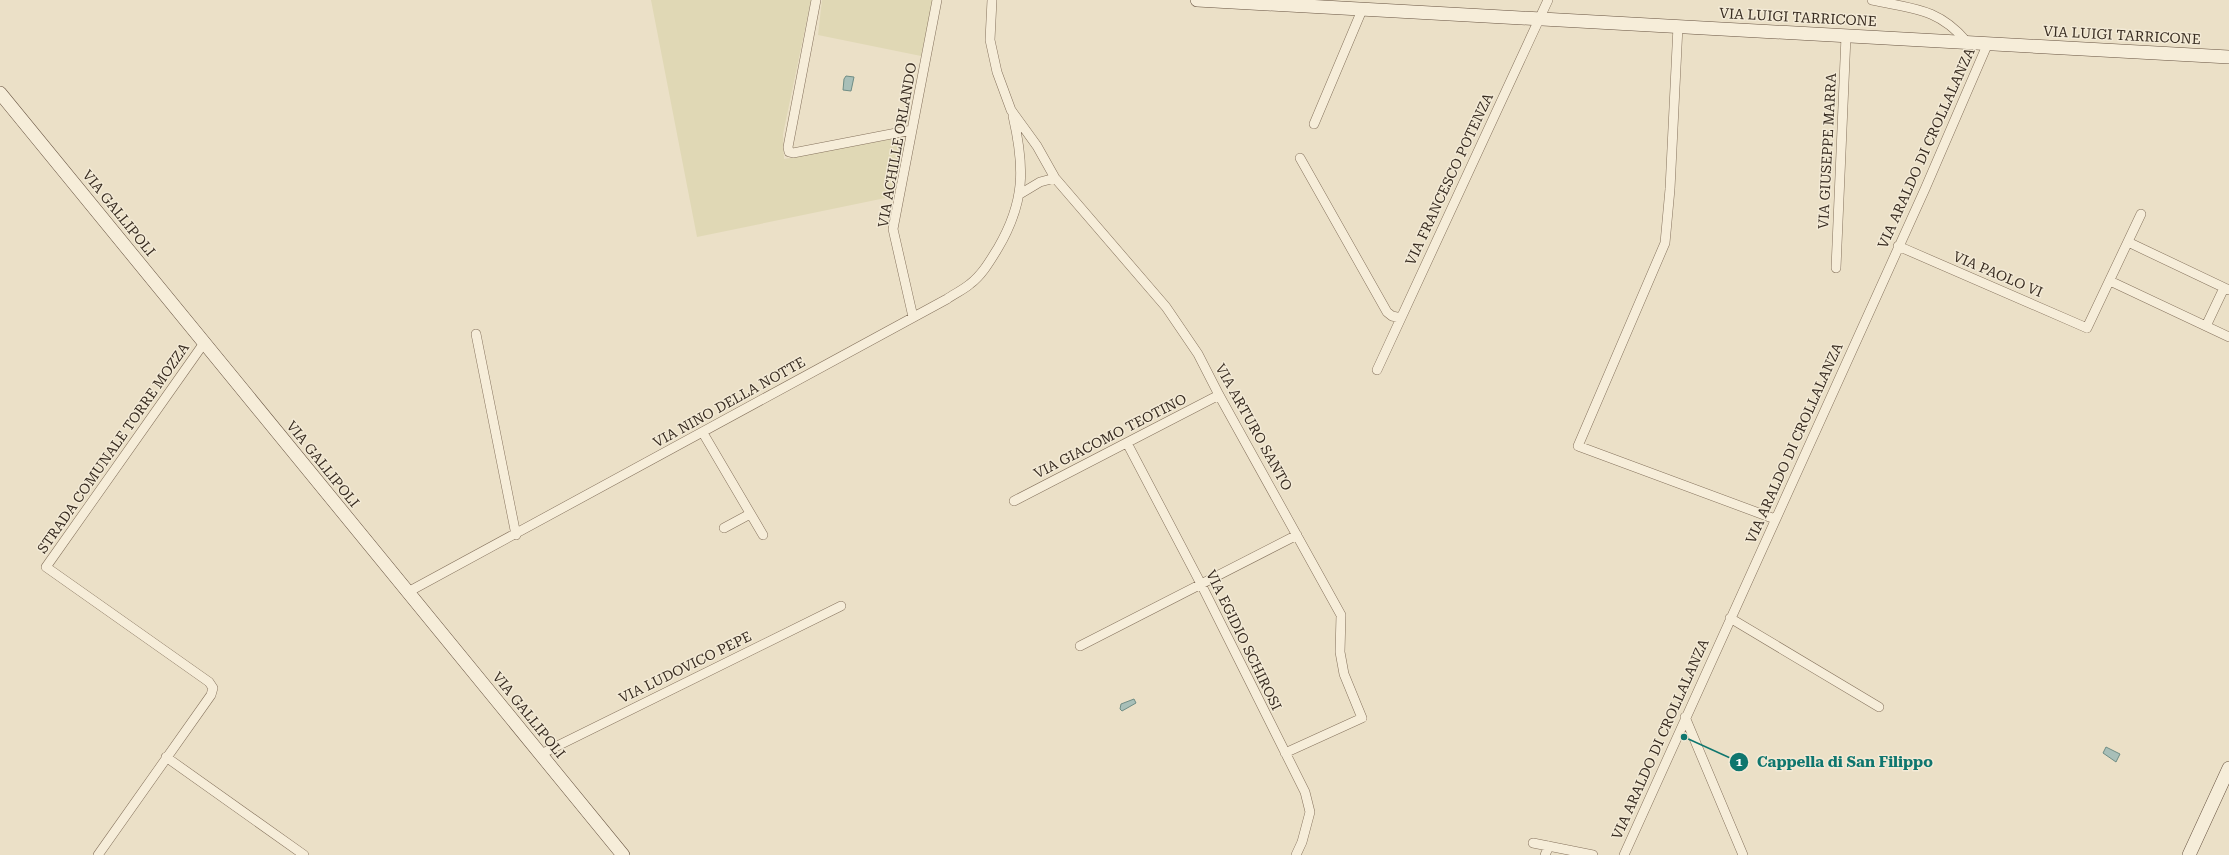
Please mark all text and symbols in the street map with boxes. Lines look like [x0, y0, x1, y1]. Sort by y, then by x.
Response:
street label: VIA LUIGI TARRICONE [1719, 5, 1877, 29]
street label: VIA LUIGI TARRICONE [2043, 23, 2201, 47]
street label: VIA ARALDO DI CROLLALANZA [1874, 45, 1978, 251]
street label: VIA ACHILLE ORLANDO [875, 61, 919, 229]
street label: VIA GIUSEPPE MARRA [1815, 72, 1839, 229]
street label: VIA FRANCESCO POTENZA [1402, 90, 1496, 268]
street label: VIA GALLIPOLI [79, 167, 159, 259]
street label: VIA PAOLO VI [1951, 248, 2045, 300]
street label: STRADA COMUNALE TORRE MOZZA [34, 340, 192, 556]
street label: VIA ARALDO DI CROLLALANZA [1742, 340, 1846, 546]
street label: VIA NINO DELLA NOTTE [650, 354, 808, 450]
street label: VIA ARTURO SANTO [1212, 361, 1296, 493]
street label: VIA GIACOMO TEOTINO [1031, 390, 1189, 482]
street label: VIA GALLIPOLI [283, 418, 363, 510]
street label: VIA EGIDIO SCHIROSI [1203, 567, 1285, 713]
street label: VIA LUDOVICO PEPE [616, 628, 754, 706]
street label: VIA ARALDO DI CROLLALANZA [1608, 636, 1712, 842]
street label: VIA GALLIPOLI [489, 669, 569, 761]
callout: Cappella di San Filippo [1729, 748, 1941, 775]
text: Cappella di San Filippo [1757, 753, 1933, 771]
text: 1 [1736, 755, 1743, 769]

